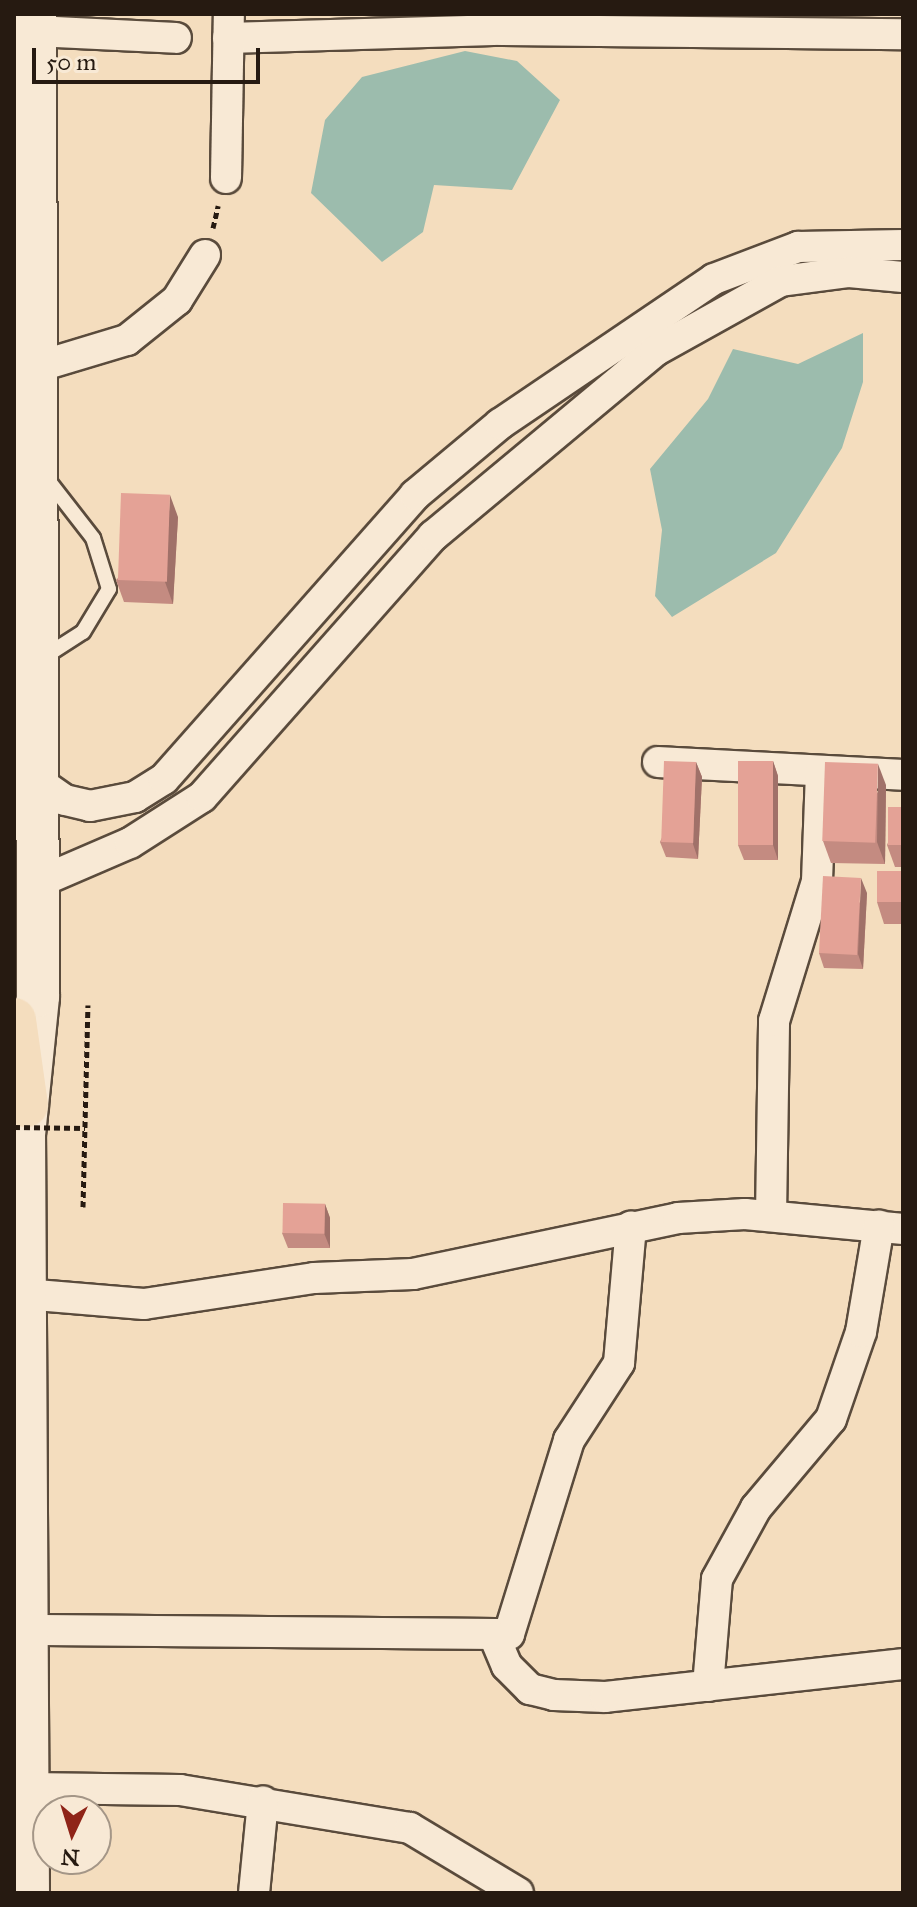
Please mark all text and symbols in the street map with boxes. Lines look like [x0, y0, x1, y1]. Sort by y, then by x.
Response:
scale bar [36, 32, 264, 82]
text: 50 m [46, 47, 96, 77]
north arrow [32, 1795, 112, 1875]
text: N [60, 1843, 81, 1872]

